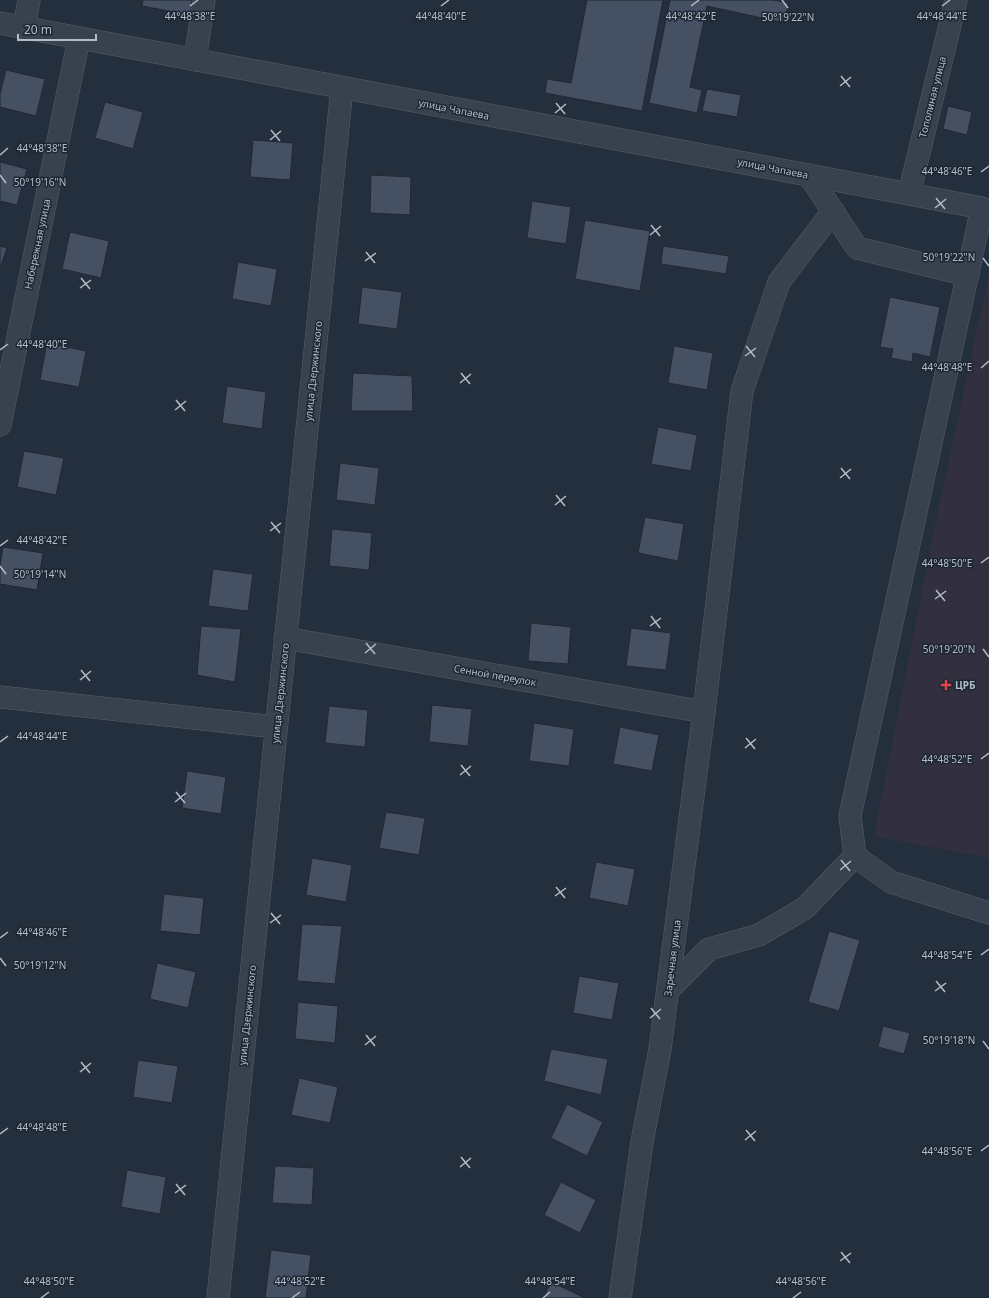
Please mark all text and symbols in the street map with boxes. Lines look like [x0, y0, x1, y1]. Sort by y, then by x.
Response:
text: 44°48'38"E [165, 9, 215, 23]
text: 44°48'40"E [416, 9, 466, 23]
text: 44°48'42"E [666, 9, 716, 23]
text: 44°48'44"E [917, 9, 967, 23]
text: 50°19'22"N [762, 10, 814, 24]
scale bar [18, 16, 96, 42]
text: 20 m [24, 21, 52, 38]
street label: Тополиная улица [915, 55, 949, 139]
street label: улица Чапаева [418, 95, 490, 123]
text: 44°48'38"E [17, 141, 67, 155]
street label: улица Чапаева [737, 154, 809, 182]
text: 44°48'46"E [922, 164, 972, 178]
text: 50°19'16"N [14, 175, 66, 189]
street label: Набережная улица [21, 198, 53, 290]
text: 50°19'22"N [923, 250, 975, 264]
street label: улица Дзержинского [301, 320, 325, 422]
text: 44°48'40"E [17, 337, 67, 351]
text: 44°48'48"E [922, 360, 972, 374]
text: 44°48'42"E [17, 533, 67, 547]
text: 44°48'50"E [922, 556, 972, 570]
text: 50°19'14"N [14, 567, 66, 581]
street label: улица Дзержинского [268, 642, 292, 744]
text: 50°19'20"N [923, 642, 975, 656]
street label: Сенной переулок [453, 661, 538, 689]
place label: ЦРБ [955, 678, 976, 692]
marker: ЦРБ [940, 679, 952, 691]
text: 44°48'44"E [17, 729, 67, 743]
text: 44°48'52"E [922, 752, 972, 766]
street label: Заречная улица [660, 919, 684, 997]
text: 44°48'46"E [17, 925, 67, 939]
text: 44°48'54"E [922, 948, 972, 962]
text: 50°19'12"N [14, 958, 66, 972]
street label: улица Дзержинского [235, 964, 259, 1066]
text: 50°19'18"N [923, 1033, 975, 1047]
text: 44°48'48"E [17, 1120, 67, 1134]
text: 44°48'56"E [922, 1144, 972, 1158]
text: 44°48'50"E [24, 1274, 74, 1288]
text: 44°48'52"E [275, 1274, 325, 1288]
text: 44°48'54"E [525, 1274, 575, 1288]
text: 44°48'56"E [776, 1274, 826, 1288]

